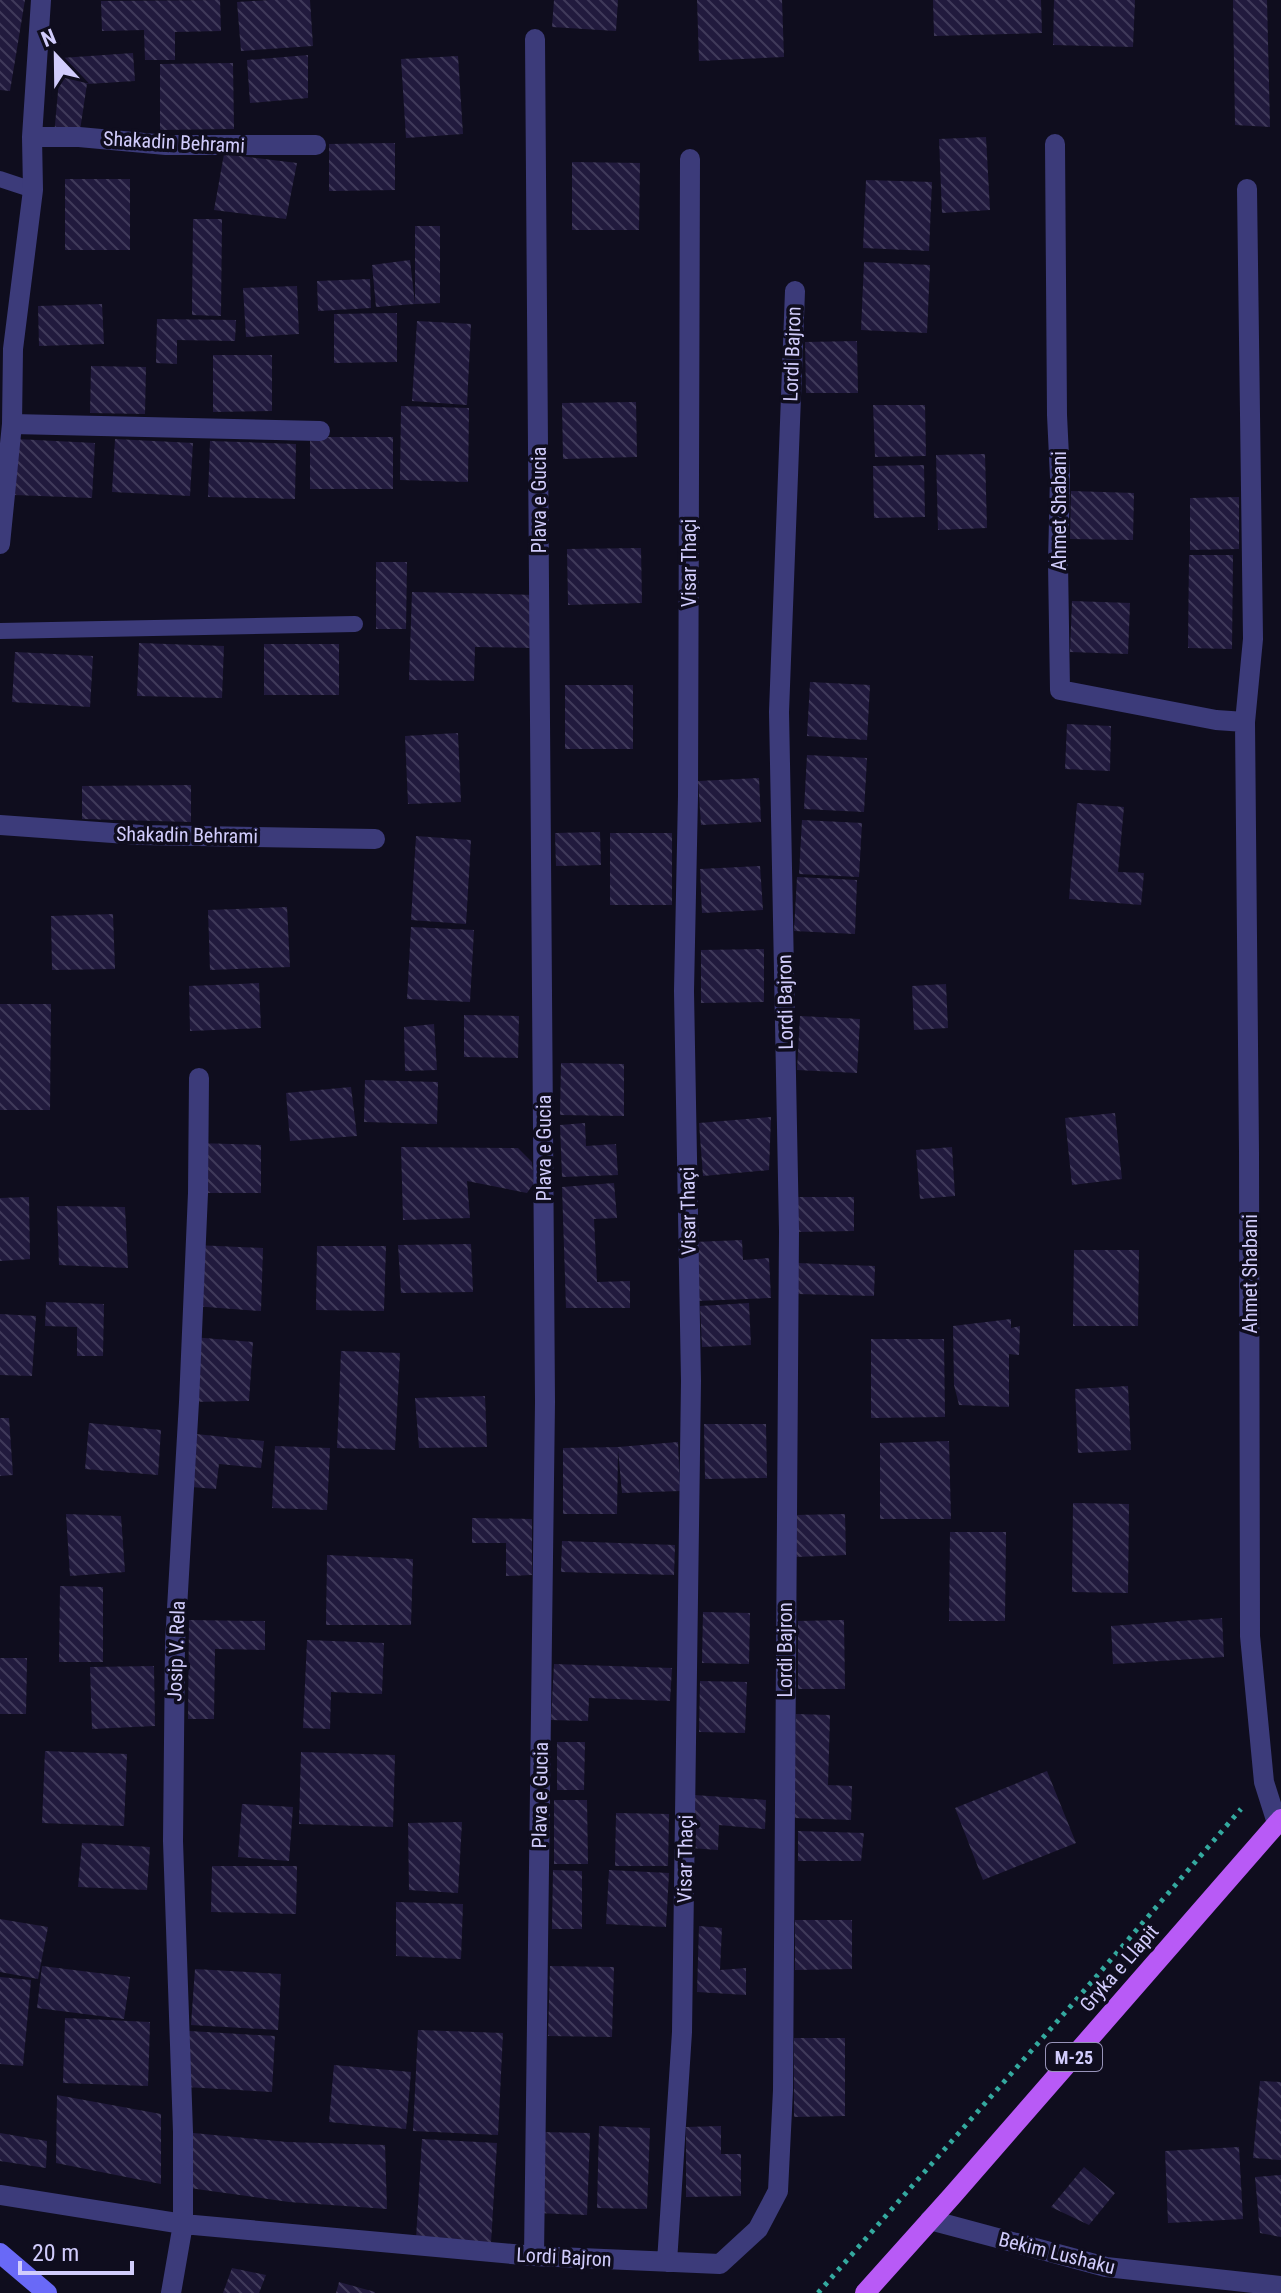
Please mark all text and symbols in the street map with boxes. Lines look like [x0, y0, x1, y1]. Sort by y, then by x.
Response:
north arrow [16, 16, 96, 96]
text: N [38, 24, 60, 52]
street label: Shakadin Behrami [103, 126, 245, 158]
street label: Lordi Bajron [778, 306, 806, 402]
street label: Plava e Gucia [527, 447, 551, 553]
street label: Ahmet Shabani [1047, 451, 1071, 571]
street label: Visar Thaçi [677, 519, 701, 607]
street label: Shakadin Behrami [116, 822, 258, 848]
street label: Lordi Bajron [772, 954, 798, 1050]
street label: Plava e Gucia [532, 1095, 556, 1201]
street label: Visar Thaçi [675, 1167, 701, 1255]
street label: Ahmet Shabani [1238, 1214, 1262, 1334]
street label: Josip V. Rela [162, 1600, 190, 1702]
street label: Lordi Bajron [773, 1602, 797, 1698]
street label: Plava e Gucia [527, 1742, 553, 1848]
street label: Visar Thaçi [672, 1815, 698, 1903]
street label: Gryka e Llapit [1075, 1919, 1163, 2016]
road number: M-25 [1046, 2043, 1102, 2071]
scale bar [20, 2225, 132, 2275]
street label: Bekim Lushaku [996, 2227, 1118, 2279]
text: 20 m [32, 2239, 79, 2267]
street label: Lordi Bajron [516, 2243, 612, 2271]

